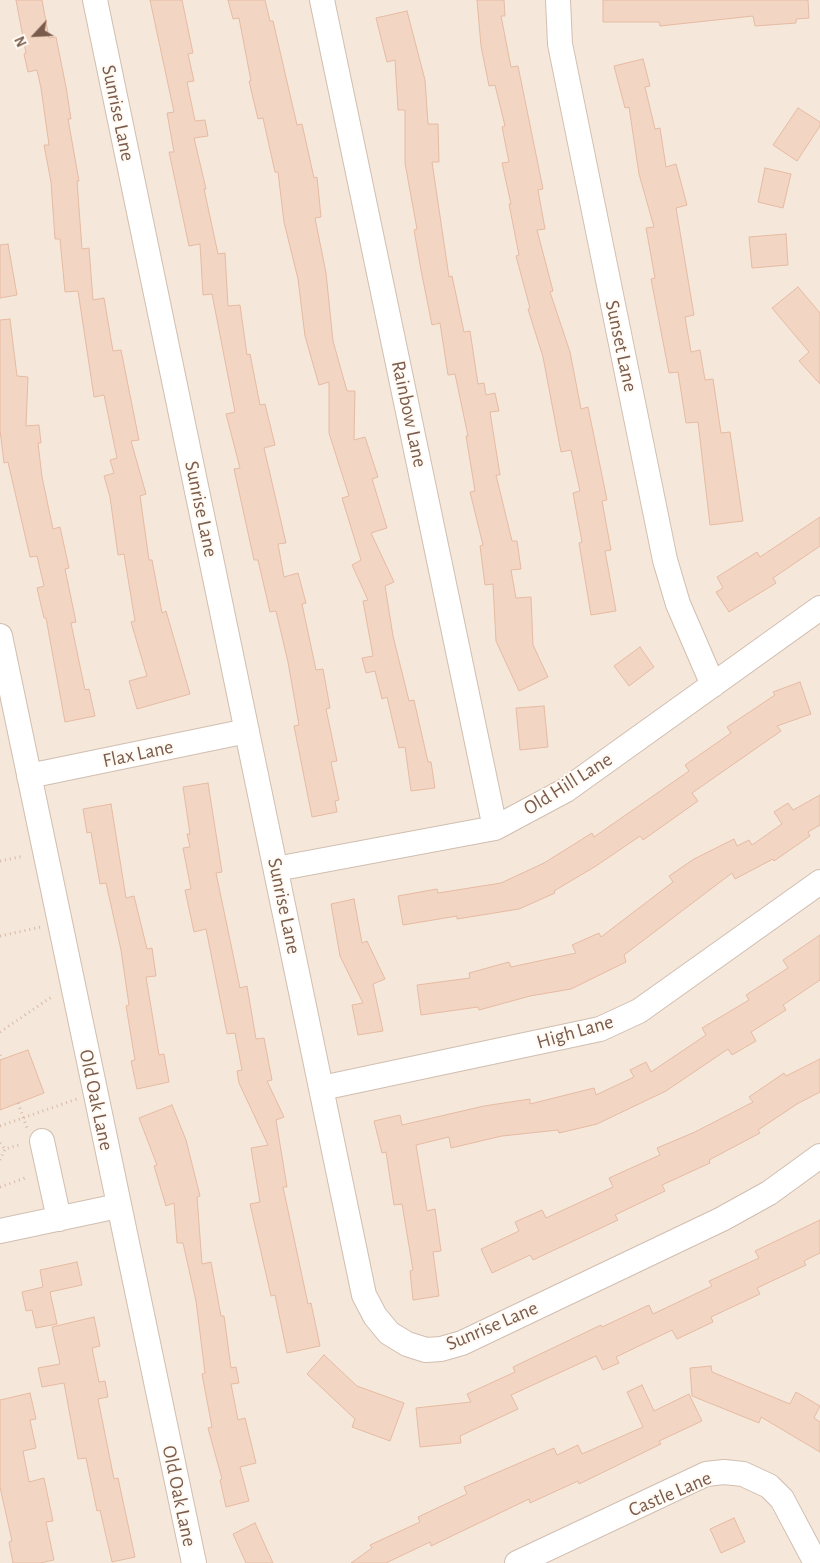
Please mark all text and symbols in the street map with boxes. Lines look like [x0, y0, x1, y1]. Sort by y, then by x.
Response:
north arrow [10, 10, 60, 60]
text: N [13, 34, 30, 49]
street label: Sunrise Lane [96, 63, 140, 163]
street label: Sunset Lane [600, 298, 642, 394]
street label: Rainbow Lane [386, 358, 432, 470]
street label: Sunrise Lane [179, 459, 223, 559]
street label: Flax Lane [100, 735, 176, 773]
street label: Old Hill Lane [519, 747, 617, 821]
street label: Sunrise Lane [262, 856, 306, 956]
street label: High Lane [534, 1010, 616, 1054]
street label: Old Oak Lane [74, 1047, 118, 1153]
street label: Sunrise Lane [442, 1296, 542, 1356]
street label: Old Oak Lane [157, 1443, 201, 1549]
street label: Castle Lane [625, 1466, 715, 1522]

